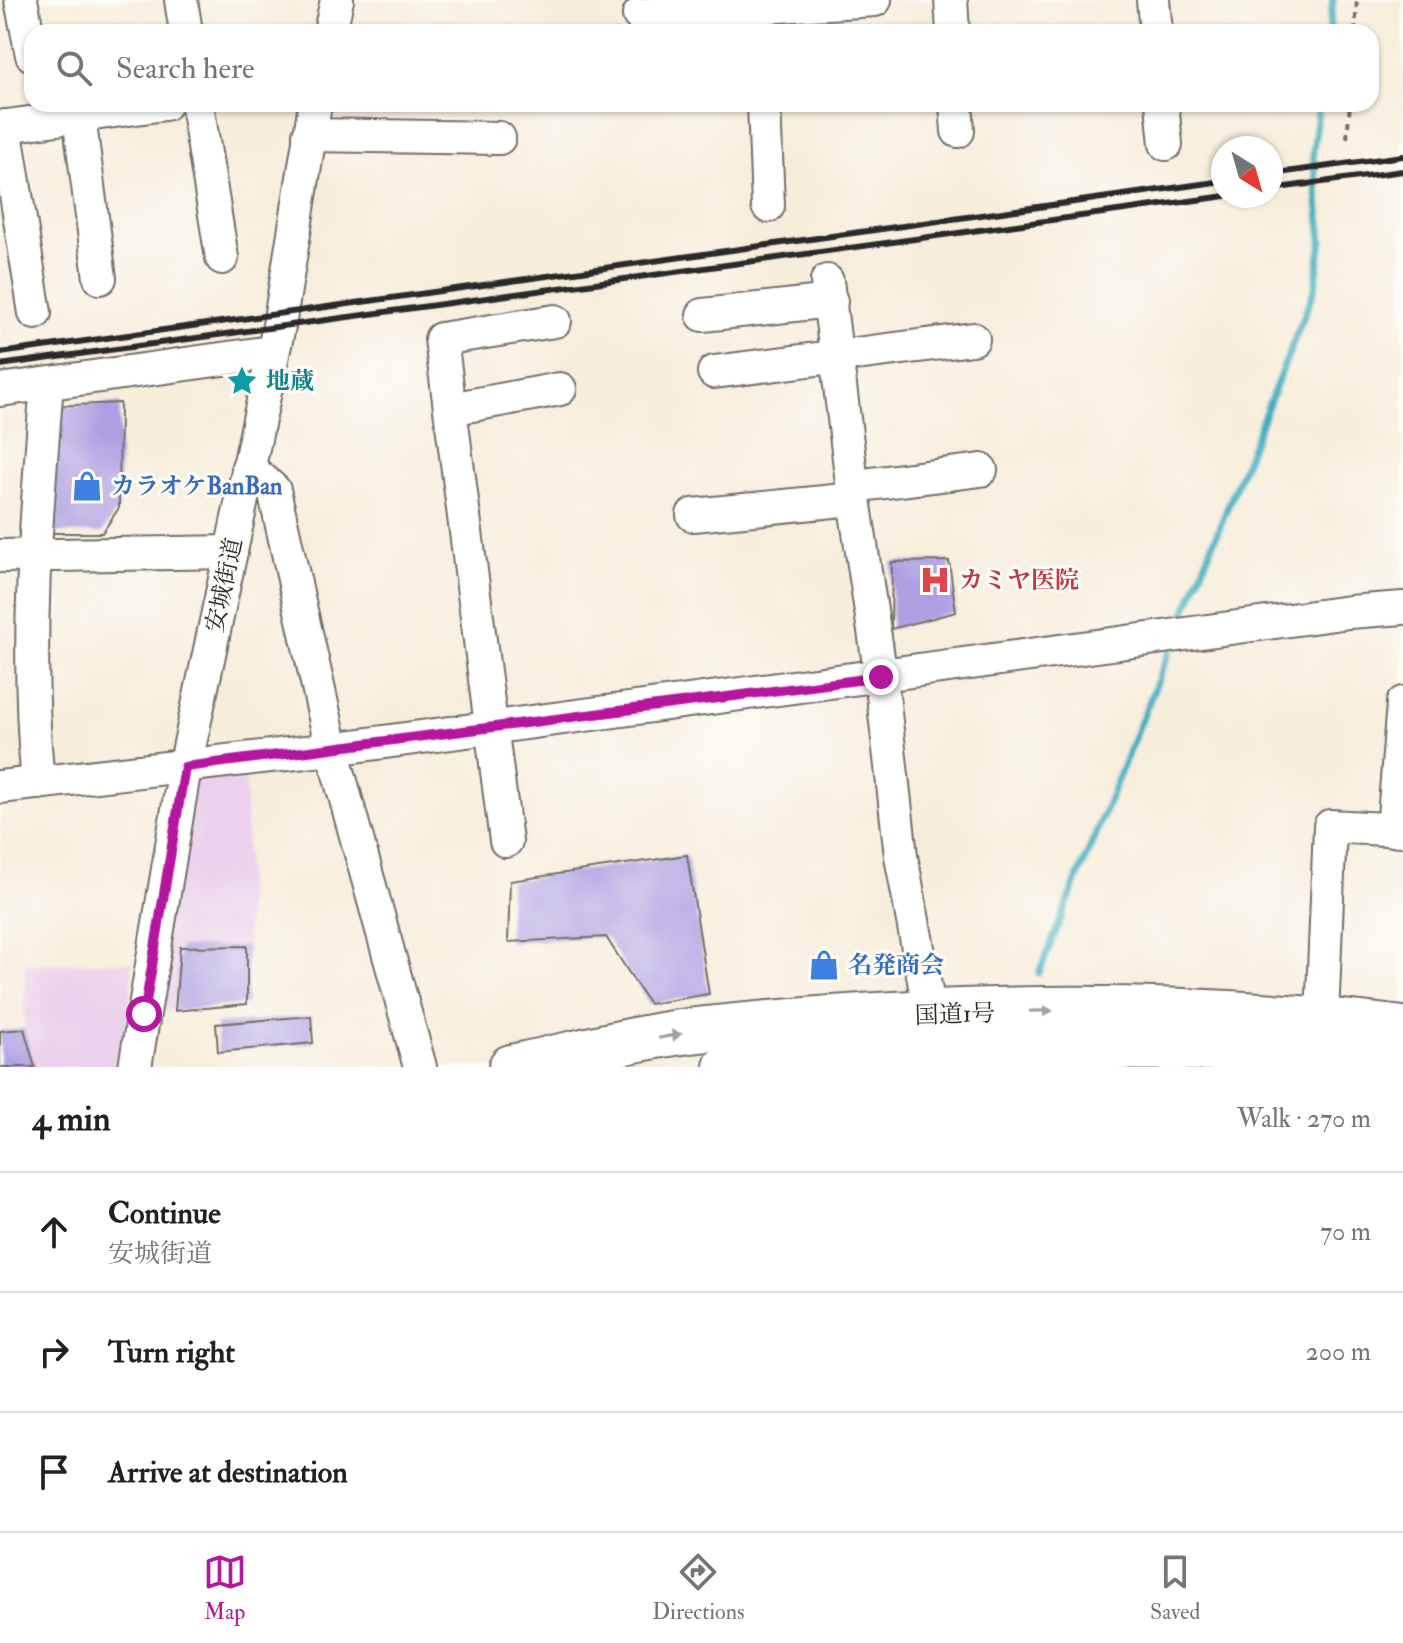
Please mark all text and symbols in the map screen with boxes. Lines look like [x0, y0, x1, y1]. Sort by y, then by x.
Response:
search box [24, 24, 1379, 112]
icon: search [52, 46, 96, 90]
text: Search here [116, 50, 255, 87]
north arrow [1211, 136, 1283, 208]
place icon: 地蔵 [225, 364, 259, 398]
place label: 地蔵 [266, 366, 314, 397]
shop icon: カラオケBanBan [70, 469, 104, 503]
place label: カラオケBanBan [111, 471, 283, 502]
street label: 安城街道 [199, 535, 250, 635]
hospital icon: カミヤ医院 [918, 563, 952, 597]
place label: カミヤ医院 [959, 565, 1079, 596]
route end [863, 659, 899, 695]
shop icon: 名発商会 [807, 948, 841, 982]
place label: 名発商会 [848, 950, 944, 981]
route start [126, 996, 162, 1032]
street label: 国道1号 [914, 998, 996, 1031]
one-way arrow [1029, 1005, 1054, 1018]
one-way arrow [657, 1029, 682, 1041]
text: 4 min [32, 1098, 110, 1141]
text: Walk · 270 m [1237, 1103, 1371, 1135]
text: Continue [108, 1195, 221, 1232]
icon: ahead [32, 1210, 76, 1254]
text: 70 m [1320, 1216, 1371, 1248]
text: 安城街道 [108, 1238, 212, 1270]
icon: right [32, 1330, 76, 1374]
text: Turn right [108, 1334, 235, 1371]
text: 200 m [1306, 1336, 1371, 1368]
icon: arrive [32, 1450, 76, 1494]
text: Arrive at destination [108, 1454, 348, 1491]
tab: Map [203, 1550, 247, 1626]
tab: Directions [652, 1550, 745, 1626]
tab: Saved [1150, 1550, 1200, 1626]

